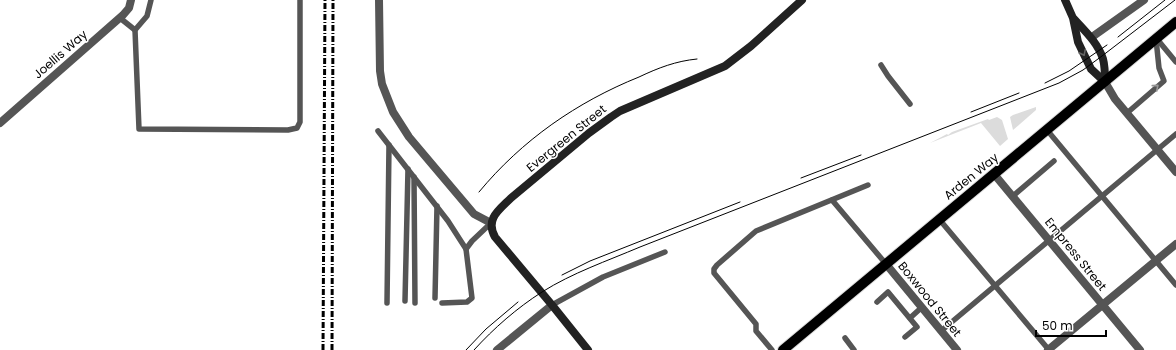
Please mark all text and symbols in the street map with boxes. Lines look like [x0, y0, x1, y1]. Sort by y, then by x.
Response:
street label: Joellis Way [29, 26, 91, 82]
one-way arrow [1078, 49, 1086, 56]
one-way arrow [1152, 85, 1159, 92]
street label: Evergreen Street [522, 100, 610, 176]
street label: Arden Way [940, 149, 1002, 203]
street label: Empress Street [1041, 214, 1111, 294]
street label: Boxwood Street [894, 258, 966, 340]
scale bar [1036, 312, 1106, 338]
text: 50 m [1042, 317, 1073, 334]

